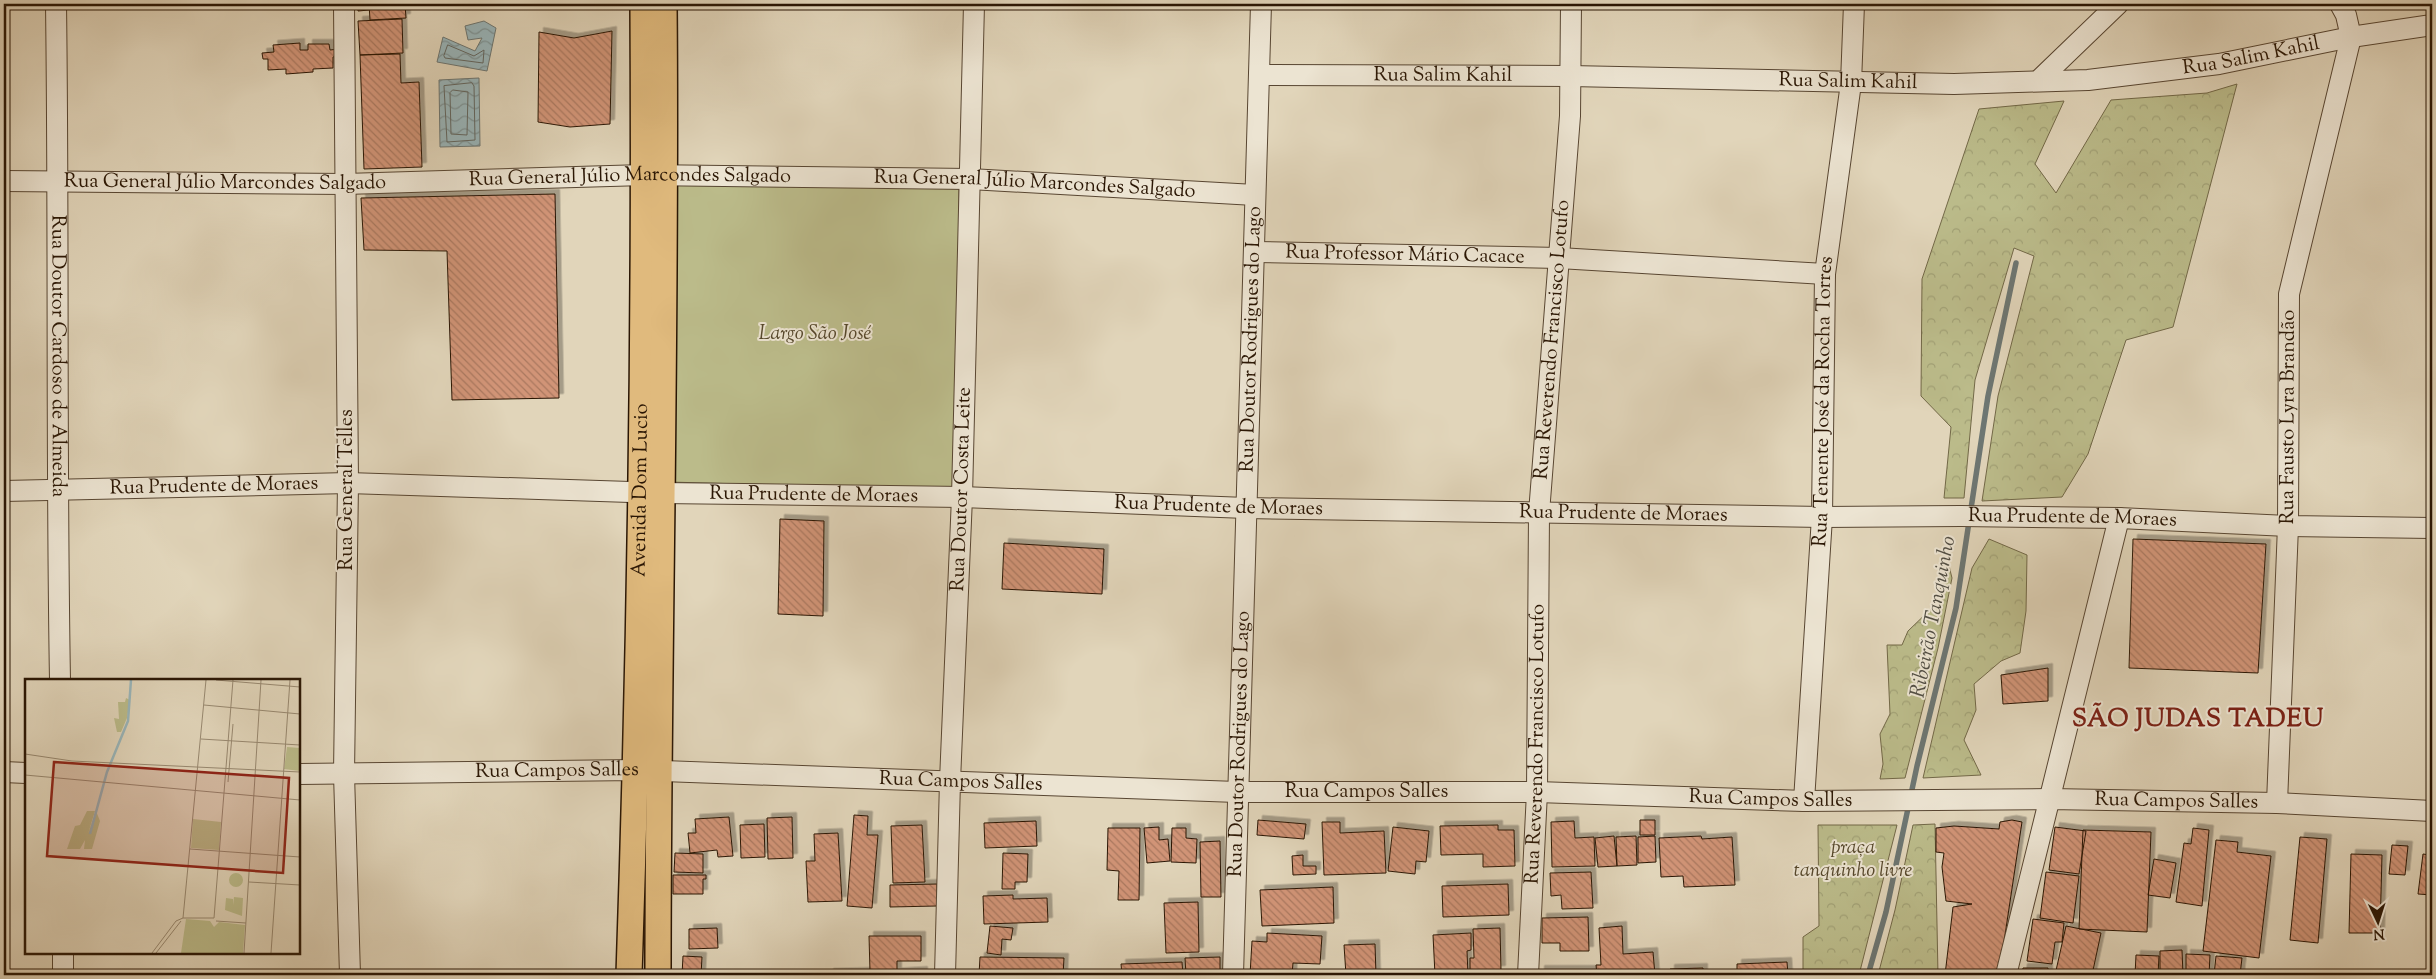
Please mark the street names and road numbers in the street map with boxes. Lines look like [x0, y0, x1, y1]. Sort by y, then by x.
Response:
street label: Rua Salim Kahil [2181, 29, 2323, 83]
street label: Rua Salim Kahil [1374, 61, 1513, 90]
street label: Rua Salim Kahil [1778, 66, 1918, 98]
street label: Rua General Júlio Marcondes Salgado [468, 160, 791, 195]
street label: Rua General Júlio Marcondes Salgado [874, 163, 1196, 206]
street label: Rua General Júlio Marcondes Salgado [64, 167, 387, 199]
street label: Rua Reverendo Francisco Lotufo [1527, 199, 1578, 481]
street label: Rua Doutor Rodrigues do Lago [1233, 206, 1270, 473]
street label: Rua Doutor Cardoso de Almeida [43, 215, 73, 497]
street label: Rua Professor Mário Cacace [1285, 238, 1525, 272]
street label: Rua Tenente José da Rocha Torres [1806, 254, 1842, 548]
street label: Rua Fausto Lyra Brandão [2274, 310, 2303, 525]
street label: Rua Doutor Costa Leite [944, 387, 979, 592]
street label: Avenida Dom Lucio [625, 403, 656, 577]
street label: Rua General Telles [333, 409, 362, 571]
street label: Rua Prudente de Moraes [109, 469, 319, 503]
street label: Rua Prudente de Moraes [709, 479, 918, 511]
street label: Rua Prudente de Moraes [1114, 488, 1323, 524]
street label: Rua Prudente de Moraes [1519, 498, 1728, 530]
street label: Rua Prudente de Moraes [1968, 502, 2178, 535]
street label: Rua Reverendo Francisco Lotufo [1518, 604, 1553, 885]
street label: Rua Doutor Rodrigues do Lago [1221, 610, 1258, 878]
street label: Rua Campos Salles [475, 755, 639, 786]
street label: Rua Campos Salles [878, 764, 1043, 799]
street label: Rua Campos Salles [1285, 778, 1449, 807]
street label: Rua Campos Salles [1688, 783, 1853, 816]
street label: Rua Campos Salles [2094, 785, 2259, 817]

